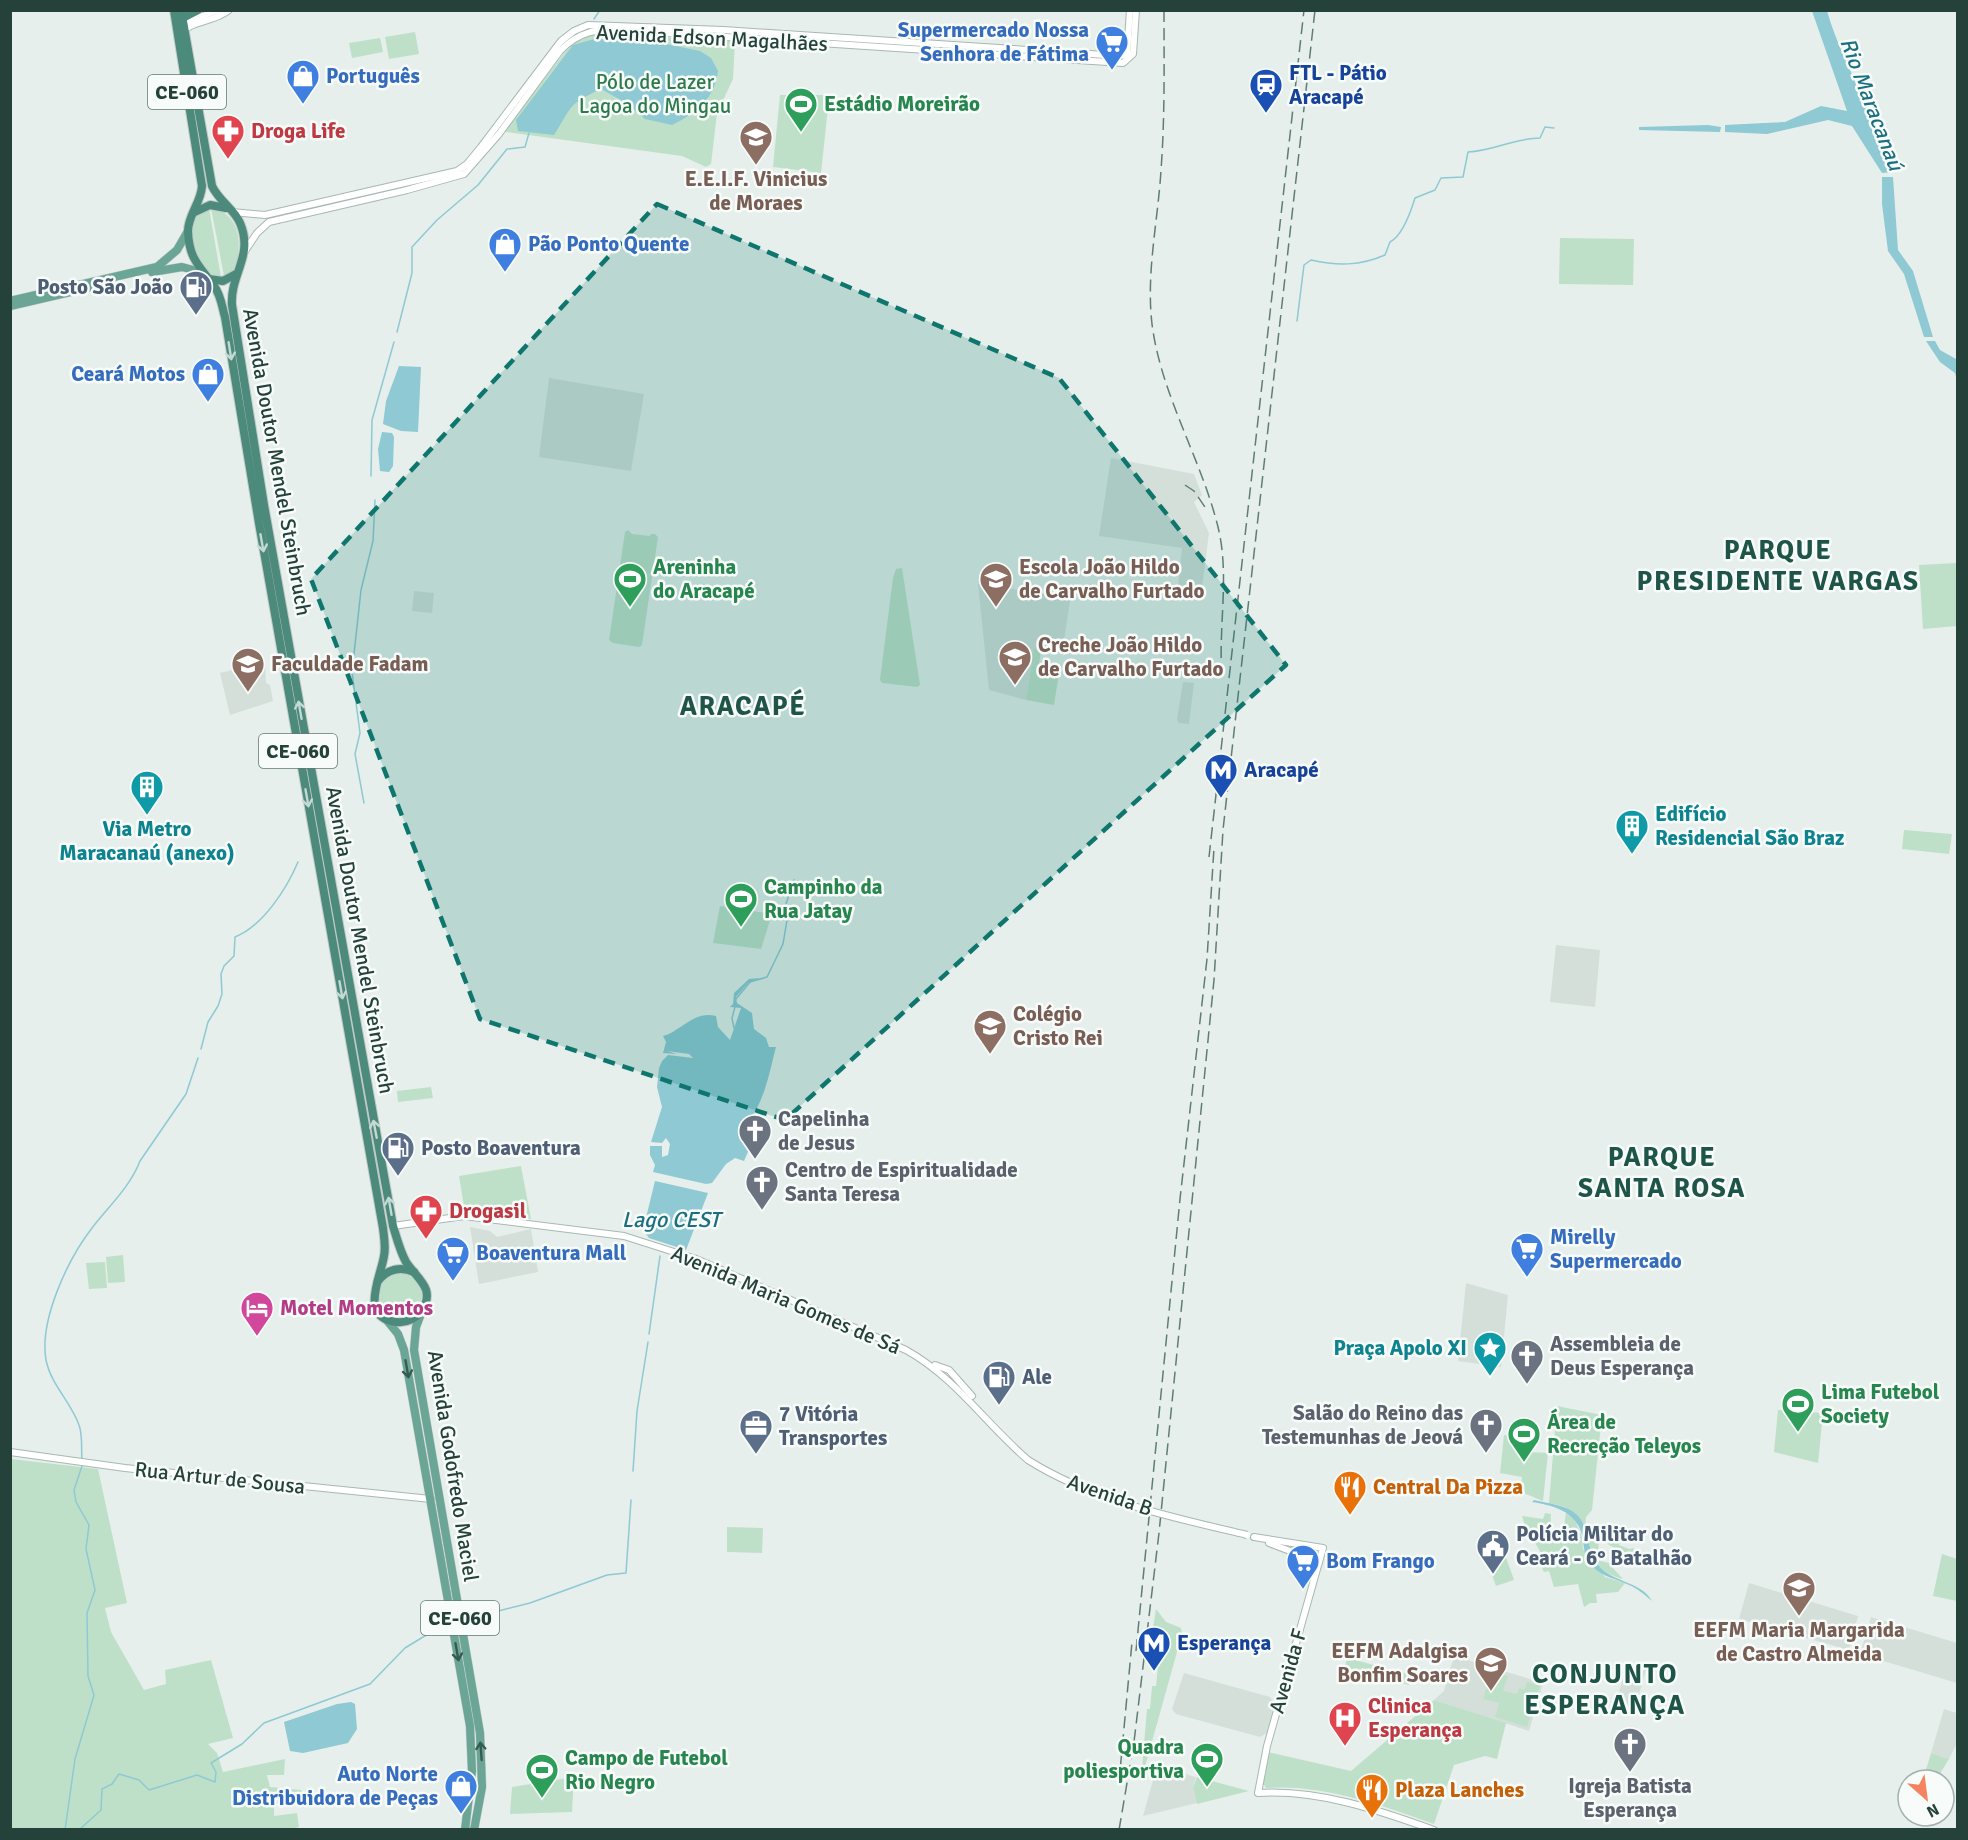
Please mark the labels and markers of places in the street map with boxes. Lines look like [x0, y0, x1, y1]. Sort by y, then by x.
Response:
place label: Supermercado Nossa Senhora de Fátima [898, 17, 1089, 67]
supermarket icon: Supermercado Nossa Senhora de Fátima [1094, 24, 1130, 71]
shop icon: Português [285, 58, 321, 105]
place label: FTL - Pátio Aracapé [1289, 60, 1387, 110]
place label: Português [326, 63, 420, 89]
station icon: FTL - Pátio Aracapé [1248, 67, 1284, 114]
sports icon: Estádio Moreirão [783, 86, 819, 133]
place label: Estádio Moreirão [824, 91, 980, 117]
pharmacy icon: Droga Life [210, 113, 246, 160]
place label: Droga Life [251, 118, 345, 144]
school or university icon: E.E.I.F. Vinicius de Moraes [738, 119, 774, 166]
place label: E.E.I.F. Vinicius de Moraes [685, 166, 827, 216]
shop icon: Pão Ponto Quente [487, 226, 523, 273]
place label: Pão Ponto Quente [528, 231, 689, 257]
fuel station icon: Posto São João [178, 269, 214, 316]
place label: Posto São João [37, 274, 173, 300]
shop icon: Ceará Motos [190, 356, 226, 403]
place label: Ceará Motos [71, 361, 185, 387]
place label: Areninha do Aracapé [653, 554, 755, 604]
place label: Escola João Hildo de Carvalho Furtado [1019, 554, 1204, 604]
sports icon: Areninha do Aracapé [612, 561, 648, 608]
school or university icon: Escola João Hildo de Carvalho Furtado [978, 561, 1014, 608]
place label: Creche João Hildo de Carvalho Furtado [1038, 632, 1223, 682]
school or university icon: Creche João Hildo de Carvalho Furtado [997, 639, 1033, 686]
school or university icon: Faculdade Fadam [230, 646, 266, 693]
place label: Faculdade Fadam [271, 651, 429, 677]
metro station icon: Aracapé [1203, 752, 1239, 799]
place label: Aracapé [1244, 757, 1319, 783]
building icon: Via Metro Maracanaú (anexo) [129, 769, 165, 816]
place label: Edifício Residencial São Braz [1655, 801, 1844, 851]
building icon: Edifício Residencial São Braz [1614, 808, 1650, 855]
place label: Via Metro Maracanaú (anexo) [59, 816, 235, 866]
place label: Campinho da Rua Jatay [764, 874, 883, 924]
sports icon: Campinho da Rua Jatay [723, 881, 759, 928]
place label: Colégio Cristo Rei [1013, 1001, 1103, 1051]
school or university icon: Colégio Cristo Rei [972, 1008, 1008, 1055]
place label: Capelinha de Jesus [778, 1106, 870, 1156]
church icon: Capelinha de Jesus [737, 1113, 773, 1160]
fuel station icon: Posto Boaventura [380, 1130, 416, 1177]
place label: Posto Boaventura [421, 1135, 581, 1161]
place label: Centro de Espiritualidade Santa Teresa [785, 1157, 1018, 1207]
church icon: Centro de Espiritualidade Santa Teresa [744, 1164, 780, 1211]
pharmacy icon: Drogasil [408, 1193, 444, 1240]
place label: Drogasil [449, 1198, 527, 1224]
place label: Mirelly Supermercado [1550, 1224, 1682, 1274]
supermarket icon: Mirelly Supermercado [1509, 1231, 1545, 1278]
supermarket icon: Boaventura Mall [435, 1235, 471, 1282]
place label: Boaventura Mall [476, 1240, 627, 1266]
hotel icon: Motel Momentos [239, 1290, 275, 1337]
place label: Motel Momentos [280, 1295, 433, 1321]
place icon: Praça Apolo XI [1472, 1330, 1508, 1377]
place label: Assembleia de Deus Esperança [1550, 1331, 1694, 1381]
place label: Praça Apolo XI [1334, 1335, 1467, 1361]
church icon: Assembleia de Deus Esperança [1509, 1338, 1545, 1385]
fuel station icon: Ale [981, 1359, 1017, 1406]
place label: Ale [1022, 1364, 1052, 1390]
place label: Lima Futebol Society [1821, 1379, 1940, 1429]
sports icon: Lima Futebol Society [1780, 1386, 1816, 1433]
place label: Salão do Reino das Testemunhas de Jeová [1262, 1400, 1463, 1450]
place label: 7 Vitória Transportes [779, 1401, 887, 1451]
church icon: Salão do Reino das Testemunhas de Jeová [1468, 1407, 1504, 1454]
office icon: 7 Vitória Transportes [738, 1408, 774, 1455]
place label: Área de Recreção Teleyos [1547, 1408, 1701, 1459]
sports icon: Área de Recreção Teleyos [1506, 1416, 1542, 1463]
restaurant icon: Central Da Pizza [1332, 1469, 1368, 1516]
place label: Central Da Pizza [1373, 1474, 1523, 1500]
place label: Polícia Militar do Ceará - 6° Batalhão [1516, 1521, 1692, 1571]
public building icon: Polícia Militar do Ceará - 6° Batalhão [1475, 1528, 1511, 1575]
supermarket icon: Bom Frango [1285, 1543, 1321, 1590]
place label: Bom Frango [1326, 1548, 1435, 1574]
school or university icon: EEFM Maria Margarida de Castro Almeida [1781, 1570, 1817, 1617]
place label: EEFM Maria Margarida de Castro Almeida [1693, 1617, 1905, 1667]
metro station icon: Esperança [1136, 1625, 1172, 1672]
place label: Esperança [1177, 1630, 1271, 1656]
place label: EEFM Adalgisa Bonfim Soares [1331, 1638, 1468, 1688]
school or university icon: EEFM Adalgisa Bonfim Soares [1473, 1645, 1509, 1692]
place label: Clinica Esperança [1368, 1693, 1462, 1743]
hospital icon: Clinica Esperança [1327, 1700, 1363, 1747]
church icon: Igreja Batista Esperança [1612, 1726, 1648, 1773]
place label: Quadra poliesportiva [1063, 1734, 1184, 1784]
sports icon: Quadra poliesportiva [1189, 1741, 1225, 1788]
place label: Campo de Futebol Rio Negro [565, 1745, 728, 1795]
sports icon: Campo de Futebol Rio Negro [524, 1752, 560, 1799]
place label: Auto Norte Distribuidora de Peças [232, 1761, 438, 1811]
shop icon: Auto Norte Distribuidora de Peças [443, 1768, 479, 1815]
restaurant icon: Plaza Lanches [1354, 1772, 1390, 1819]
place label: Igreja Batista Esperança [1568, 1773, 1692, 1823]
place label: Plaza Lanches [1395, 1777, 1524, 1803]

